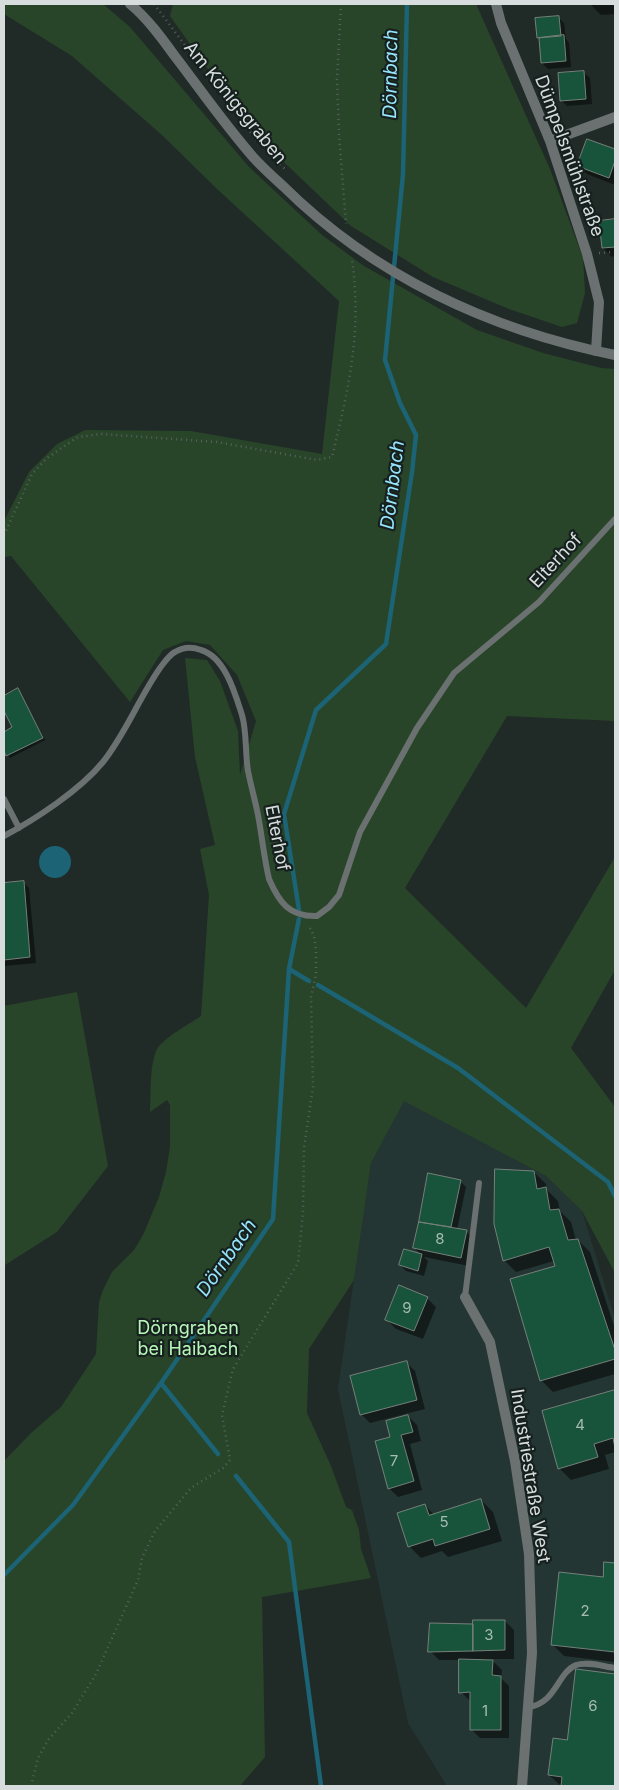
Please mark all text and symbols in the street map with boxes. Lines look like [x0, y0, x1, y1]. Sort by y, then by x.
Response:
water label: Dörnbach [379, 29, 403, 119]
street label: Am Königsgraben [179, 38, 291, 168]
street label: Dümpelsmühlstraße [530, 72, 608, 240]
water label: Dörnbach [376, 439, 410, 531]
street label: Elterhof [525, 529, 587, 593]
street label: Elterhof [260, 803, 294, 873]
water label: Dörnbach [192, 1215, 262, 1301]
house number: 8 [435, 1230, 445, 1248]
house number: 9 [402, 1299, 412, 1317]
park label: Dörngraben bei Haibach [137, 1318, 239, 1360]
street label: Industriestraße West [506, 1387, 554, 1565]
house number: 4 [575, 1416, 585, 1434]
house number: 7 [390, 1452, 398, 1470]
house number: 5 [439, 1513, 449, 1531]
house number: 2 [580, 1602, 590, 1620]
house number: 3 [484, 1626, 494, 1644]
house number: 6 [588, 1697, 598, 1715]
house number: 1 [482, 1702, 488, 1720]

